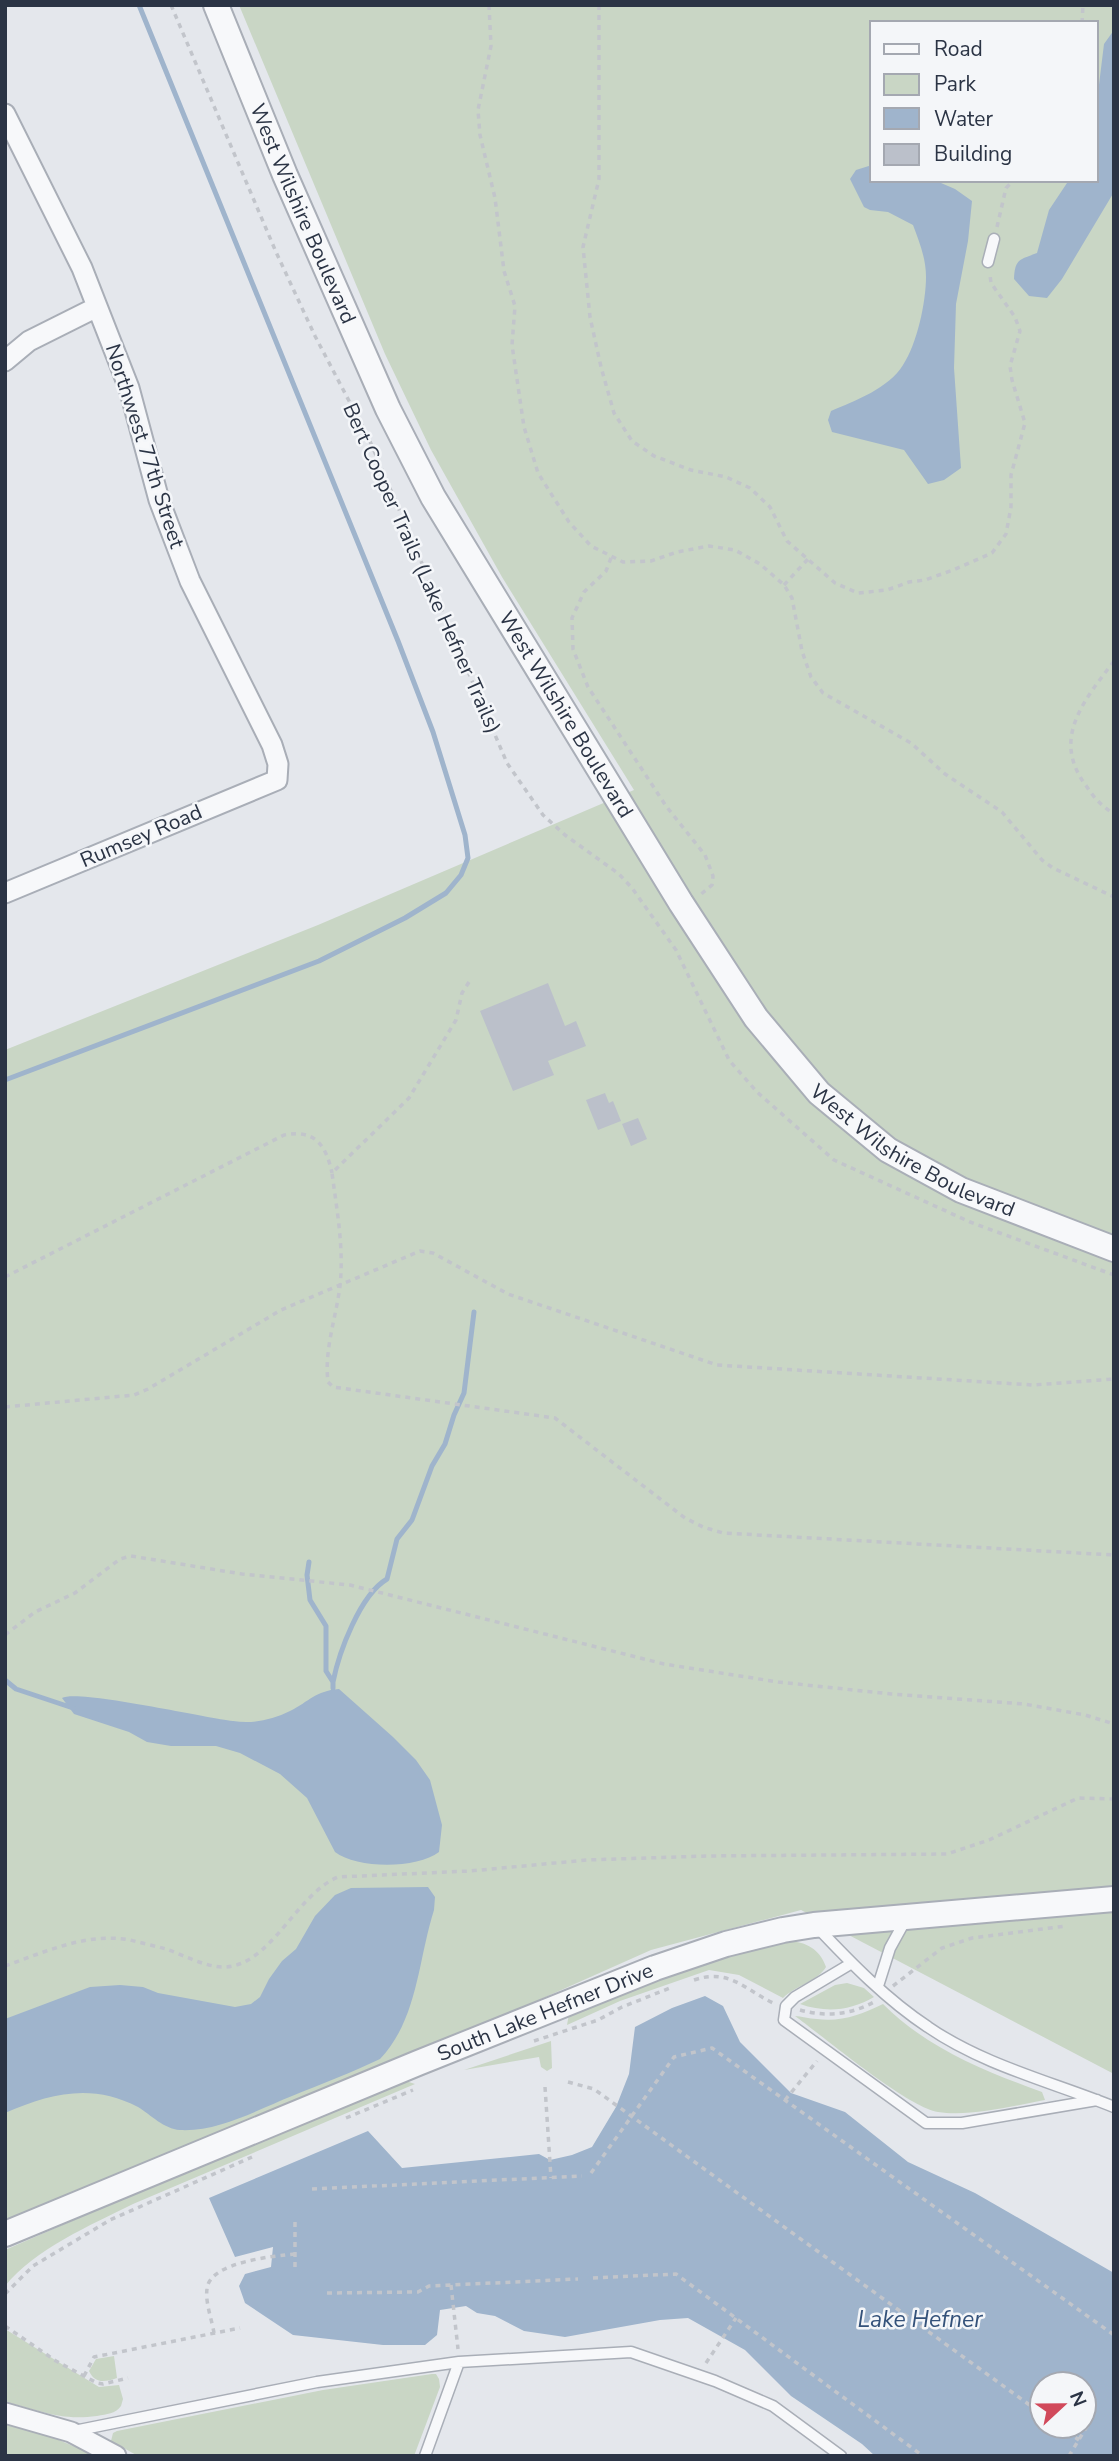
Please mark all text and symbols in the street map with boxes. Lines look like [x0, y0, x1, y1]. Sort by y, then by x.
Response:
legend [870, 21, 1098, 182]
text: Road [934, 35, 983, 63]
text: Park [934, 70, 976, 98]
street label: West Wilshire Boulevard [243, 99, 363, 328]
text: Water [934, 105, 993, 133]
text: Building [934, 140, 1012, 168]
street label: Northwest 77th Street [99, 340, 191, 552]
street label: Bert Cooper Trails (Lake Hefner Trails) [336, 398, 508, 738]
street label: West Wilshire Boulevard [492, 606, 640, 823]
street label: Rumsey Road [76, 798, 206, 874]
street label: West Wilshire Boulevard [804, 1077, 1019, 1224]
street label: South Lake Hefner Drive [433, 1956, 657, 2068]
water label: Lake Hefner [858, 2304, 983, 2335]
north arrow [1028, 2370, 1098, 2440]
text: N [1063, 2388, 1093, 2410]

